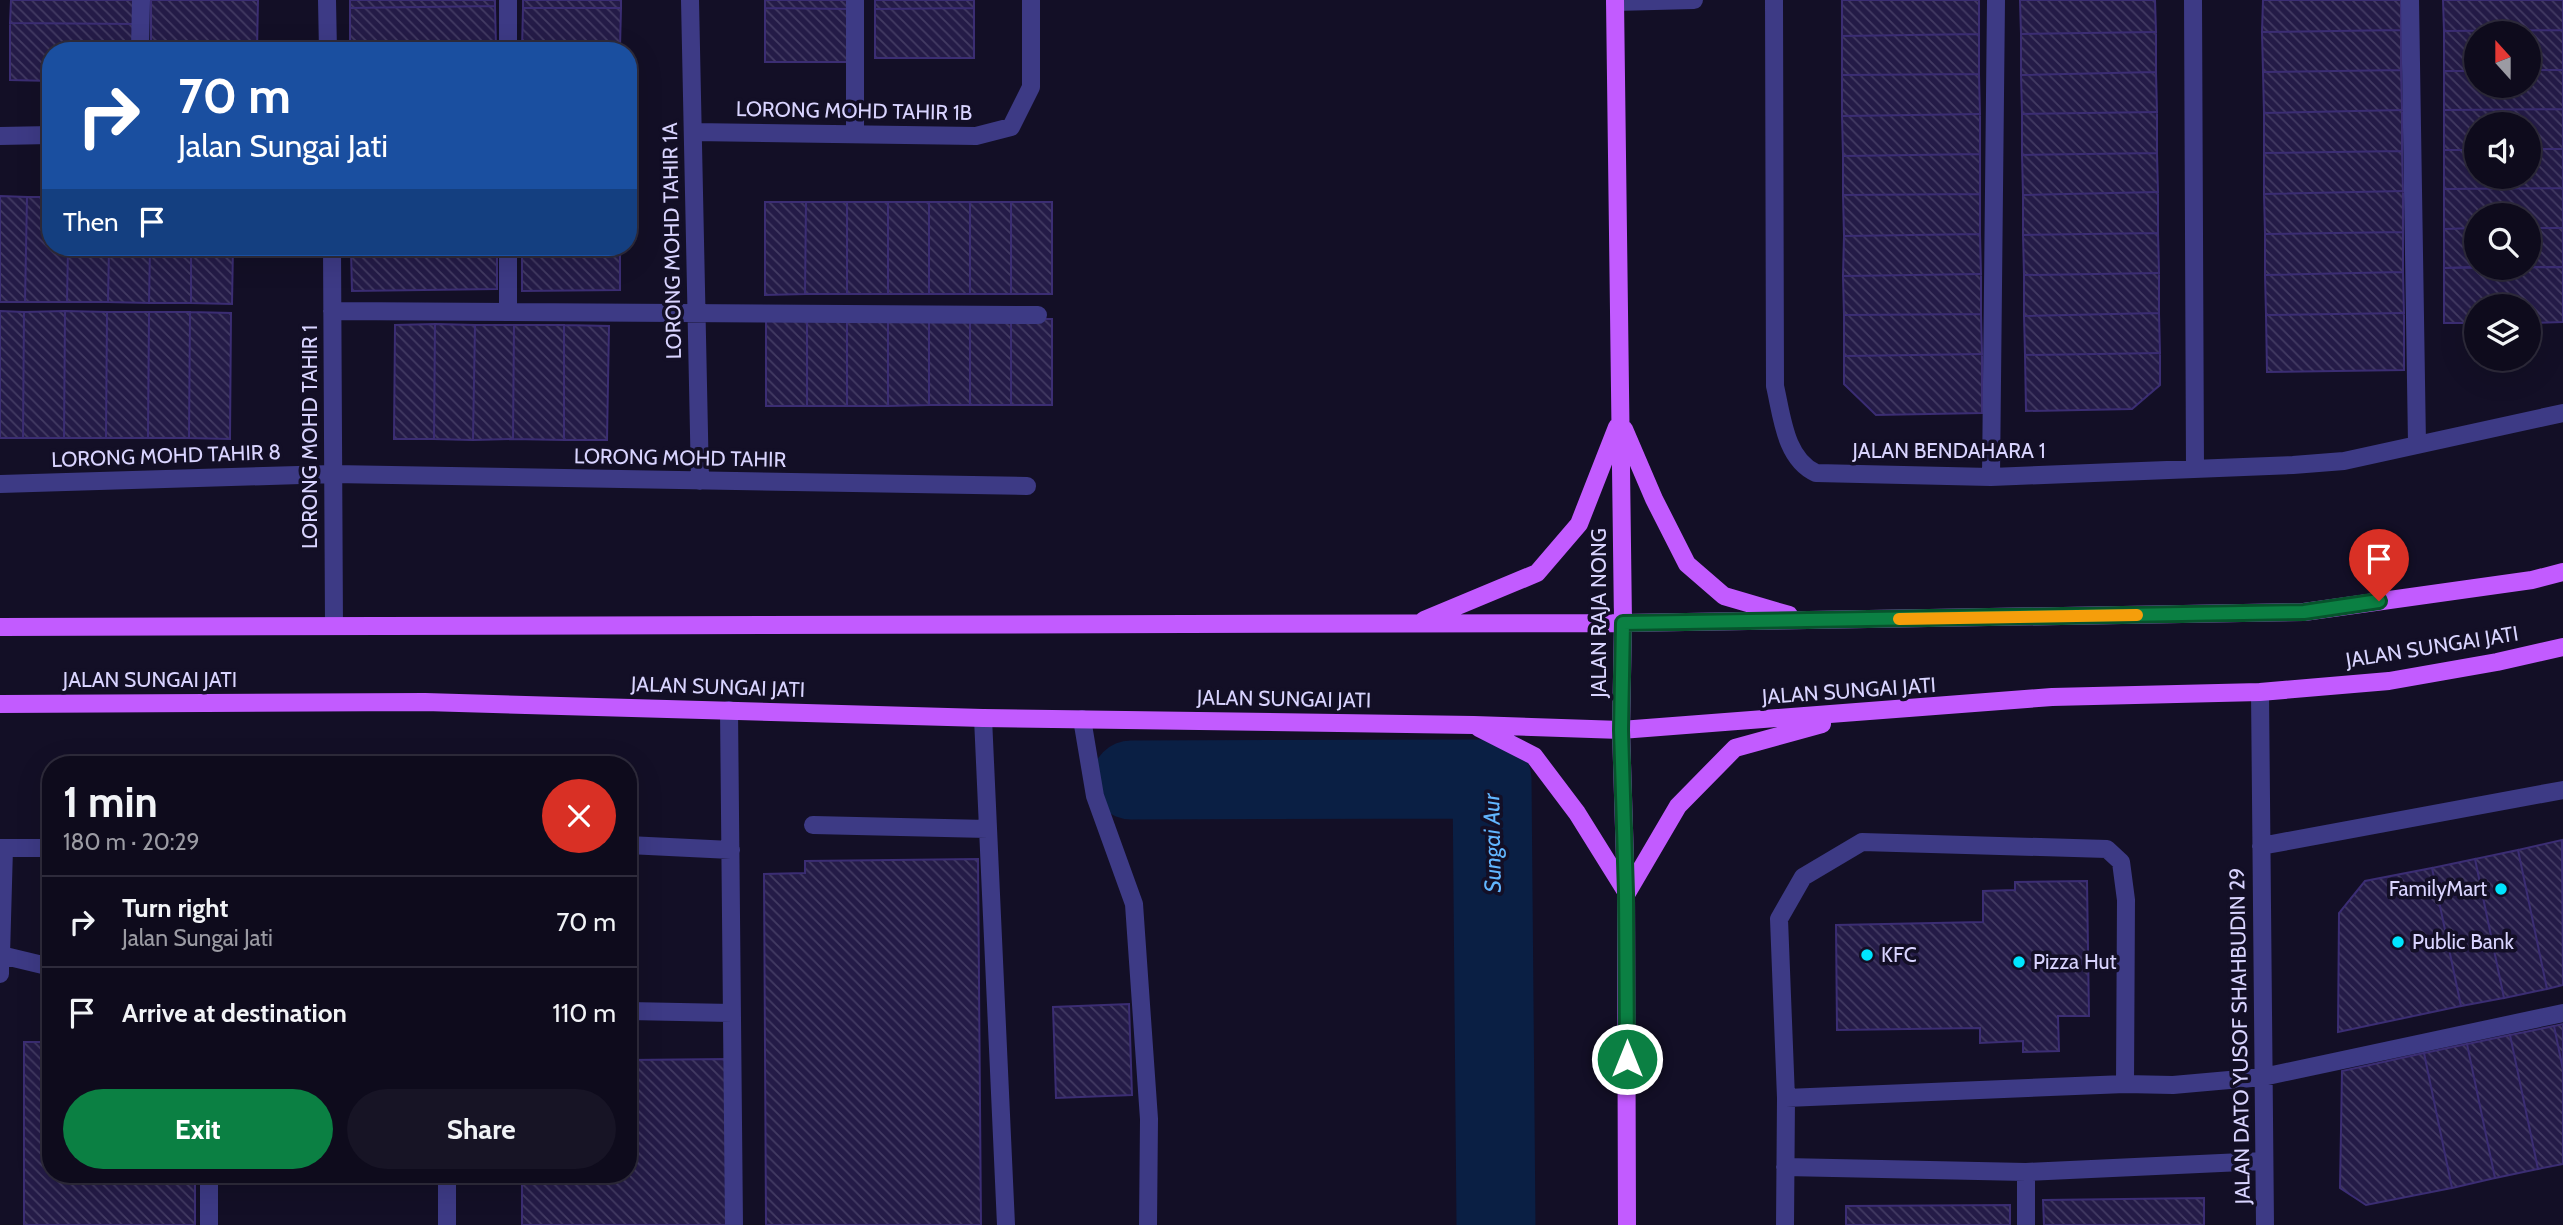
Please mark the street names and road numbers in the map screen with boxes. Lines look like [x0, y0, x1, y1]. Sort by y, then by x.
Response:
street label: LORONG MOHD TAHIR 1B [736, 96, 972, 125]
street label: LORONG MOHD TAHIR 1A [657, 122, 686, 360]
street label: LORONG MOHD TAHIR 1 [297, 325, 322, 549]
street label: JALAN BENDAHARA 1 [1851, 438, 2046, 463]
street label: LORONG MOHD TAHIR 8 [51, 439, 281, 472]
street label: LORONG MOHD TAHIR [574, 443, 787, 472]
street label: JALAN RAJA NONG [1586, 528, 1611, 699]
street label: JALAN SUNGAI JATI [2343, 621, 2520, 673]
street label: JALAN SUNGAI JATI [62, 667, 237, 692]
street label: JALAN SUNGAI JATI [629, 671, 806, 702]
street label: JALAN SUNGAI JATI [1760, 672, 1937, 709]
street label: JALAN SUNGAI JATI [1196, 684, 1371, 713]
street label: JALAN DATO YUSOF SHAHBUDIN 29 [2224, 868, 2255, 1205]

